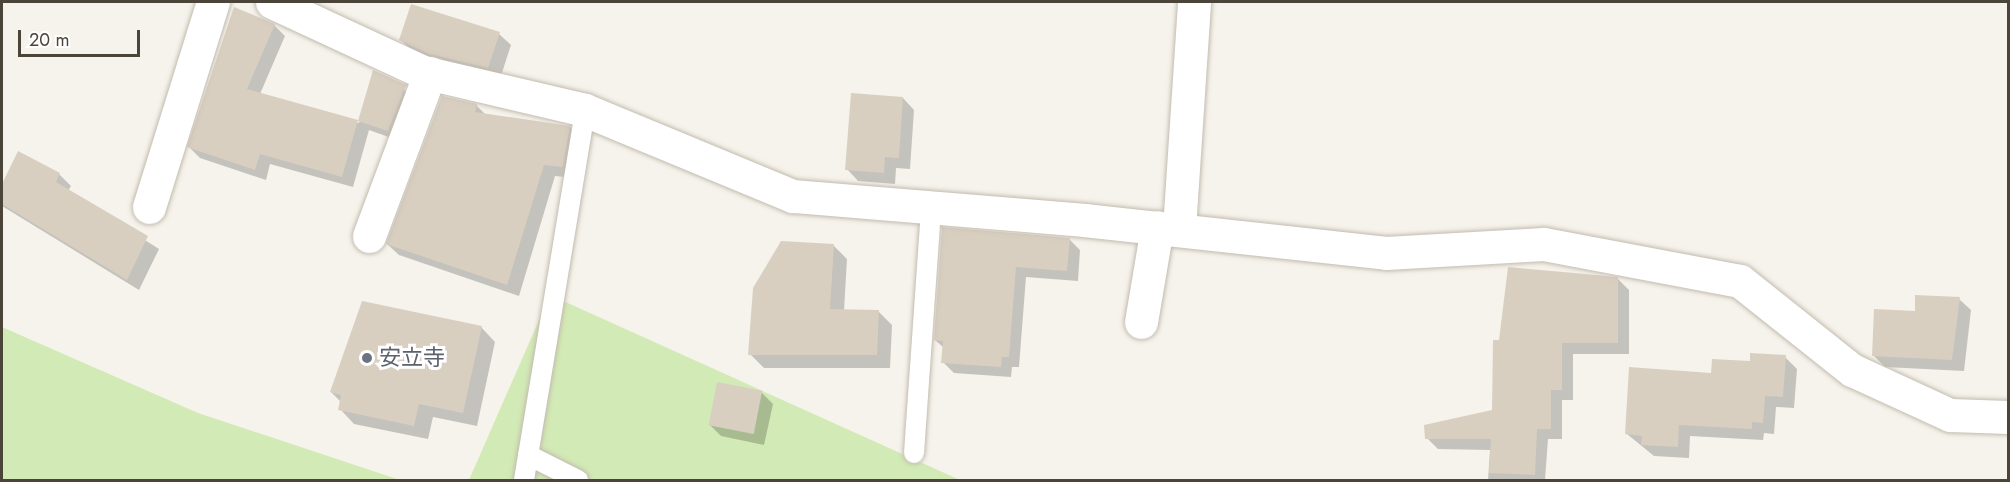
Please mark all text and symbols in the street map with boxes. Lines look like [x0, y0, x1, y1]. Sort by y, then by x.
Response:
scale bar [21, 18, 142, 56]
text: 20 m [29, 27, 69, 53]
place label: 安立寺 [379, 345, 445, 371]
marker: 安立寺 [360, 351, 374, 365]

